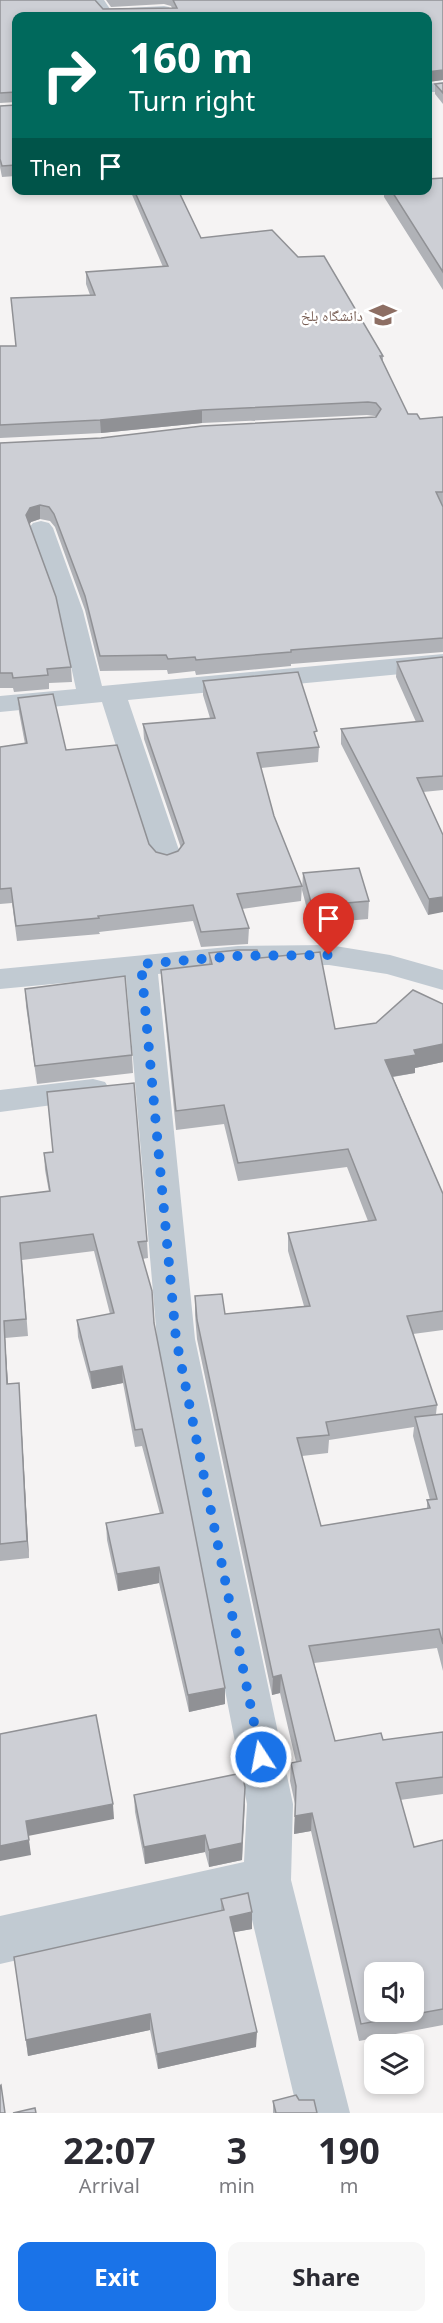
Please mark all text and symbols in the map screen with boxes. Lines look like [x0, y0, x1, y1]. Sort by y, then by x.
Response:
text: 160 m [129, 28, 253, 85]
icon: right [30, 36, 108, 114]
text: Turn right [129, 82, 255, 119]
icon: arrive [94, 150, 127, 183]
text: Then [30, 152, 82, 182]
school or university icon: دانشگاه بلخ [368, 300, 398, 330]
place label: دانشگاه بلخ [301, 305, 363, 326]
pin [303, 893, 354, 955]
icon: arrive [312, 902, 345, 935]
position arrow [229, 1725, 293, 1789]
map controls [364, 1962, 424, 2094]
button: sound [364, 1962, 424, 2022]
button: layers [364, 2034, 424, 2094]
text: 22:07 [63, 2126, 156, 2175]
text: 3 [227, 2126, 247, 2175]
text: 190 [318, 2126, 380, 2175]
text: Arrival [79, 2172, 140, 2199]
text: min [219, 2172, 255, 2199]
text: m [340, 2172, 358, 2199]
button: Exit [18, 2242, 216, 2311]
button: Share [228, 2242, 425, 2311]

